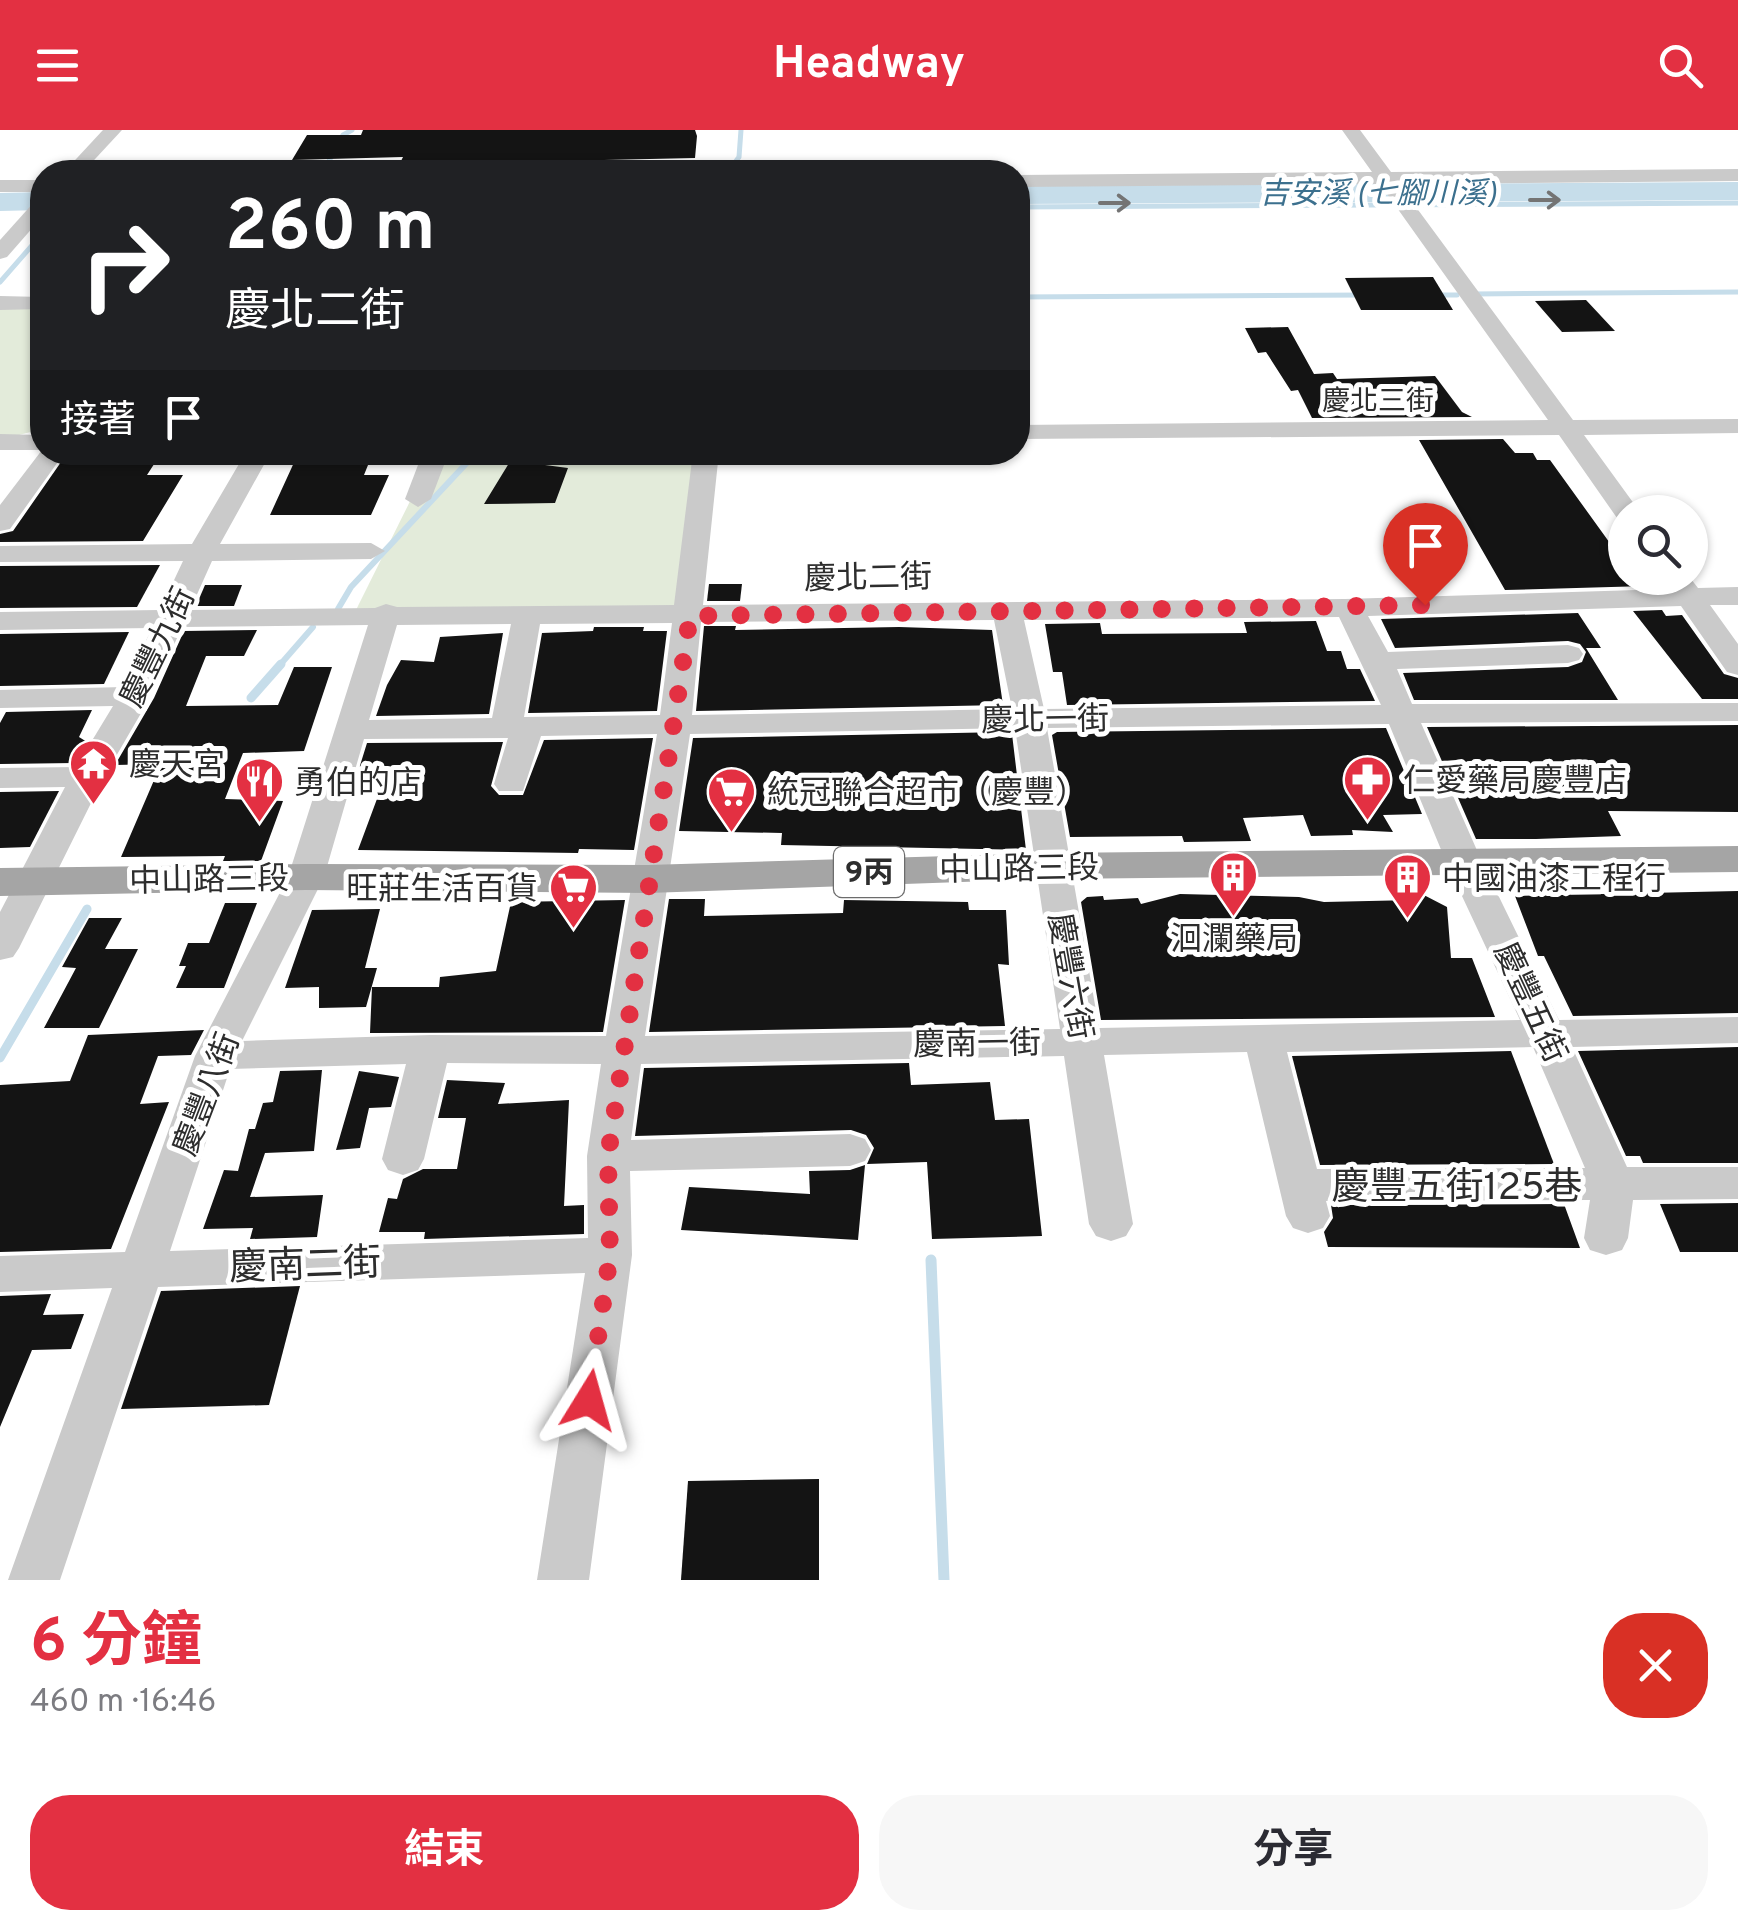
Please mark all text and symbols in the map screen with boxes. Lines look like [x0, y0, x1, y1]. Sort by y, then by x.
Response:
text: Headway [773, 37, 965, 94]
icon: menu [30, 38, 85, 93]
icon: search [1653, 38, 1708, 93]
water label: 吉安溪 (七腳川溪) [1259, 177, 1497, 214]
text: 260 m [225, 186, 436, 275]
one-way arrow [1528, 190, 1560, 210]
one-way arrow [1098, 194, 1130, 212]
icon: right [60, 200, 190, 330]
text: 慶北二街 [225, 285, 405, 342]
street label: 慶北三街 [1322, 385, 1434, 421]
icon: arrive [156, 390, 211, 445]
text: 接著 [60, 398, 136, 447]
map controls [1608, 495, 1708, 595]
button: search [1608, 495, 1708, 595]
pin [1383, 503, 1468, 606]
icon: arrive [1398, 518, 1453, 573]
street label: 慶北二街 [804, 559, 932, 601]
street label: 慶豐九街 [114, 582, 206, 715]
street label: 慶北一街 [981, 701, 1109, 743]
temple icon: 慶天宮 [68, 738, 120, 806]
place label: 慶天宮 [129, 747, 225, 787]
pharmacy icon: 仁愛藥局慶豐店 [1342, 754, 1394, 822]
restaurant icon: 勇伯的店 [233, 756, 285, 824]
place label: 仁愛藥局慶豐店 [1403, 763, 1627, 803]
place label: 勇伯的店 [294, 765, 422, 805]
supermarket icon: 統冠聯合超市（慶豐） [706, 766, 758, 834]
place label: 統冠聯合超市（慶豐） [767, 775, 1087, 815]
road number: 9丙 [834, 847, 904, 897]
street label: 中山路三段 [939, 850, 1099, 892]
building icon: 洄瀾藥局 [1208, 850, 1260, 918]
building icon: 中國油漆工程行 [1381, 852, 1433, 920]
street label: 中山路三段 [129, 861, 289, 903]
place label: 中國油漆工程行 [1442, 861, 1666, 901]
supermarket icon: 旺莊生活百貨 [547, 862, 599, 930]
place label: 旺莊生活百貨 [346, 871, 538, 911]
street label: 慶豐六街 [1037, 910, 1099, 1043]
place label: 洄瀾藥局 [1170, 921, 1298, 961]
street label: 慶豐五街 [1483, 937, 1573, 1070]
street label: 慶南一街 [913, 1025, 1041, 1067]
street label: 慶豐八街 [167, 1028, 250, 1162]
street label: 慶豐五街125巷 [1331, 1165, 1583, 1214]
street label: 慶南二街 [228, 1240, 382, 1295]
position arrow [537, 1348, 641, 1452]
text: 6 分鐘 [30, 1607, 202, 1683]
button: close [1603, 1613, 1708, 1718]
text: 460 m · 16:46 [30, 1683, 216, 1723]
button: 結束 [30, 1795, 859, 1910]
button: 分享 [879, 1795, 1708, 1910]

